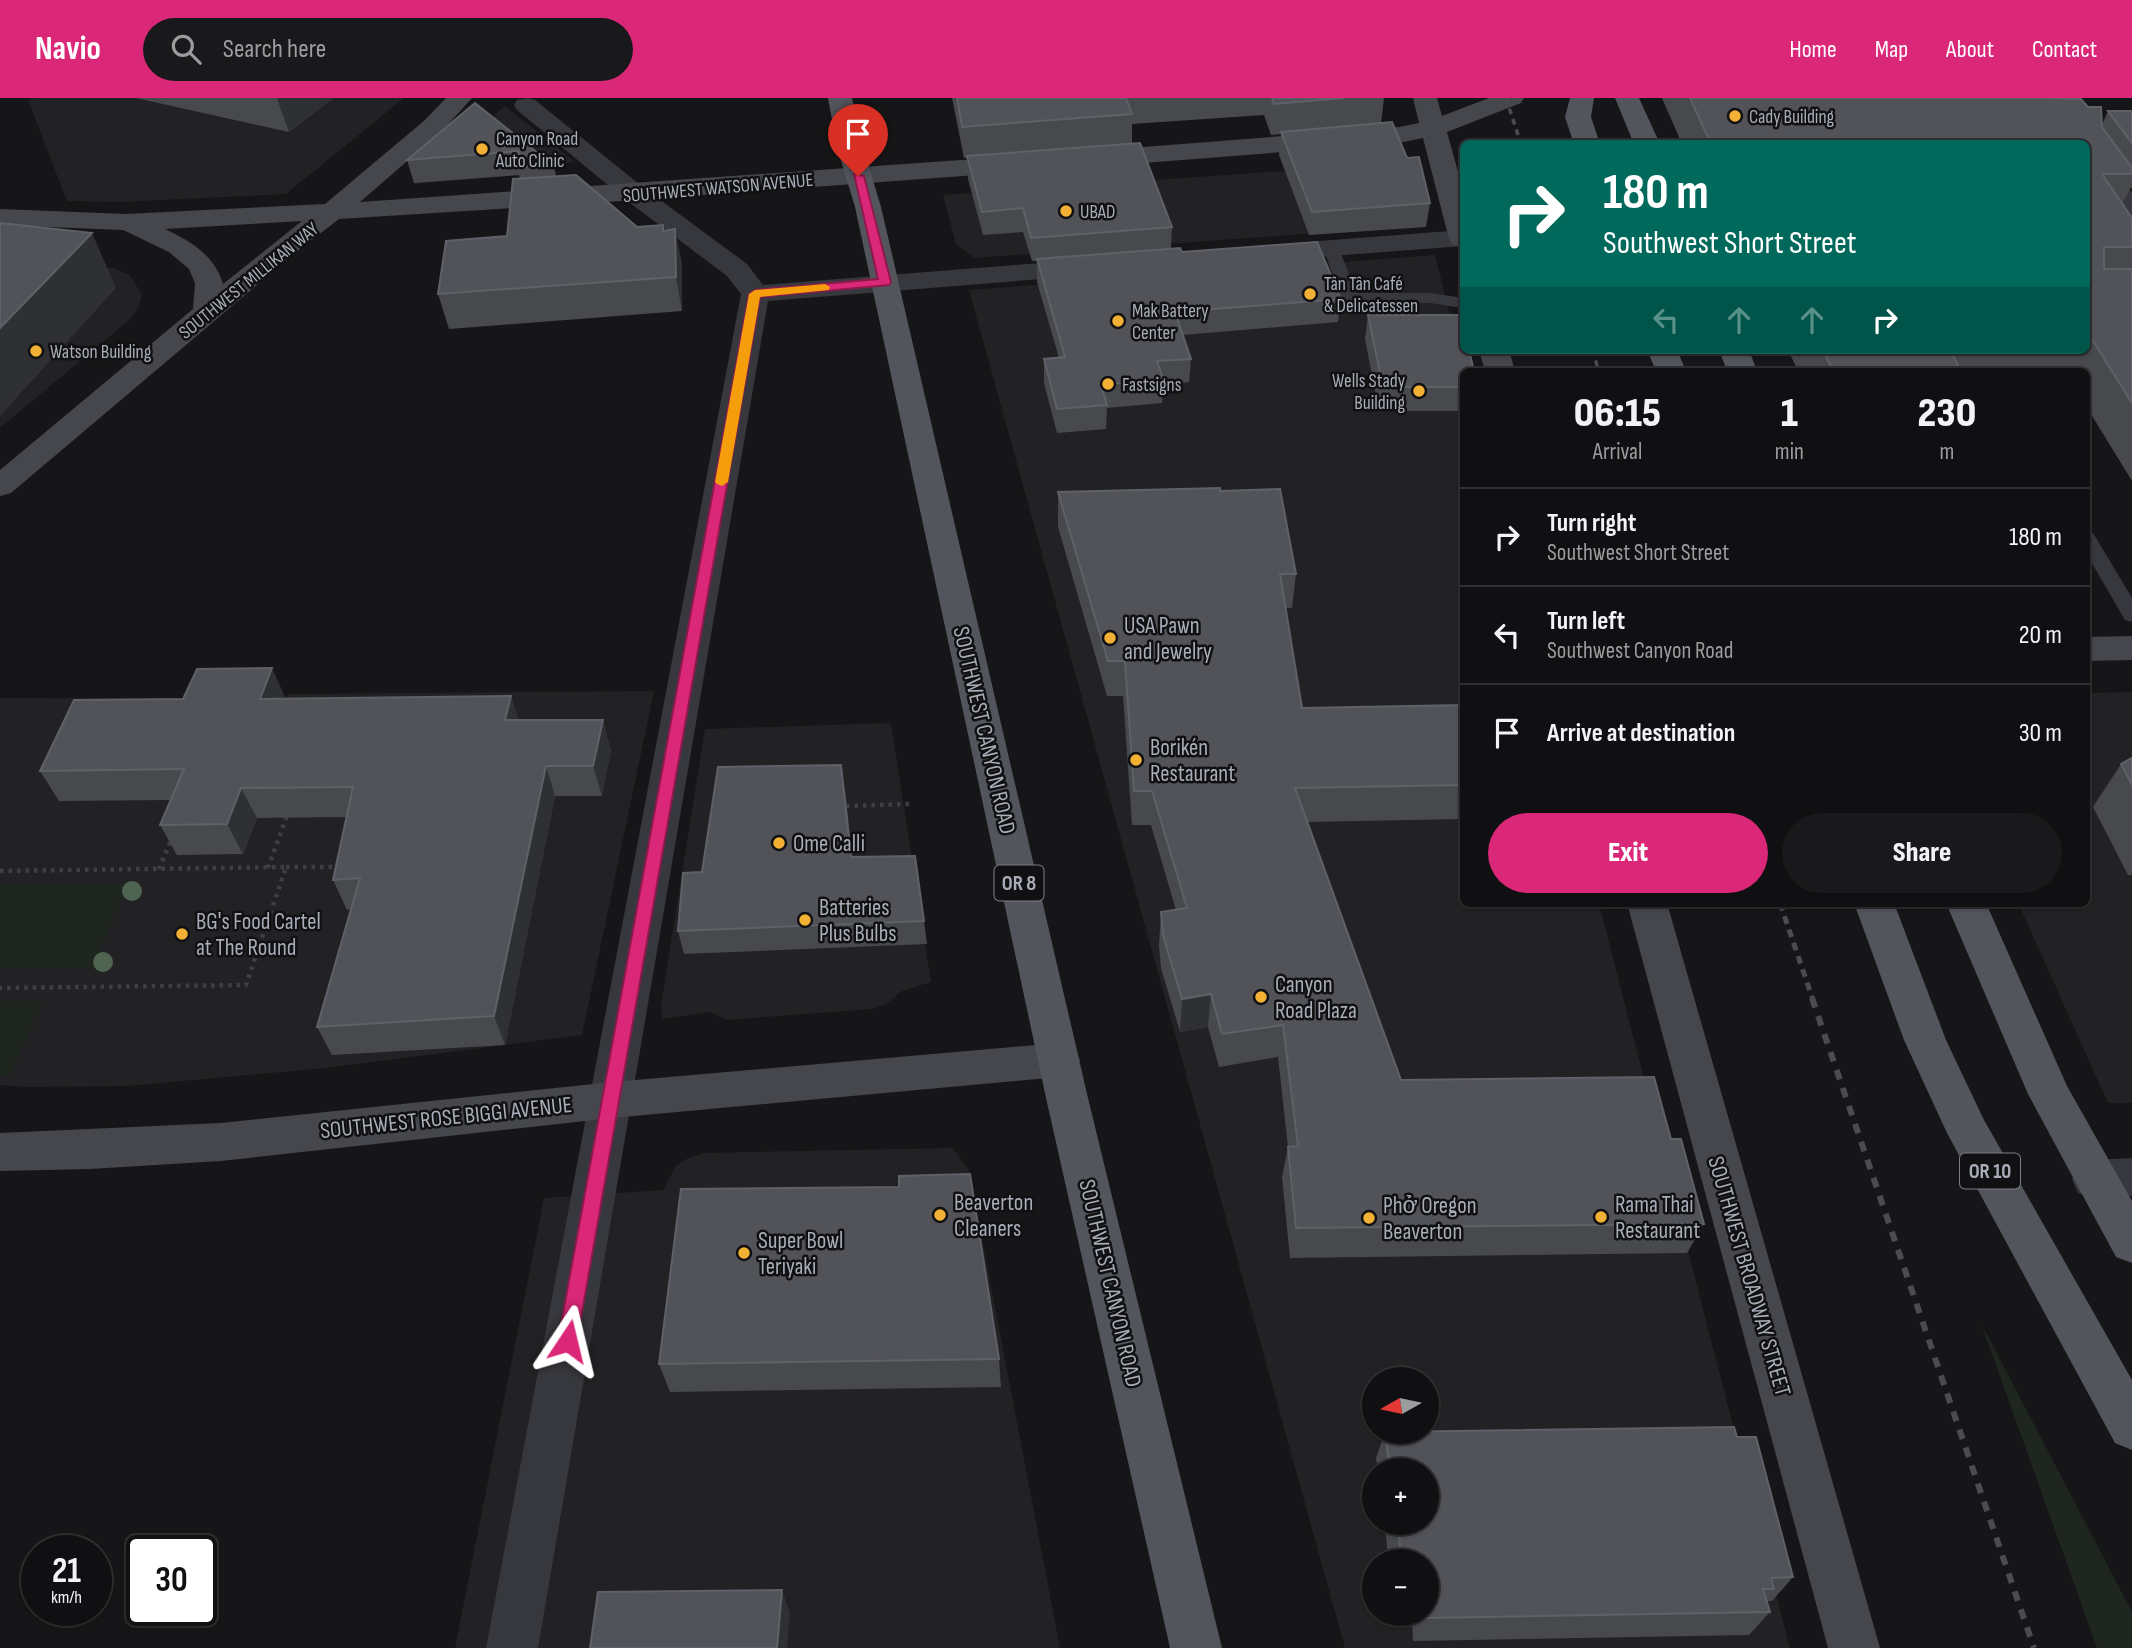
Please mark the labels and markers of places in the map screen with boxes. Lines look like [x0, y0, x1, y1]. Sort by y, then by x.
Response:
pin [828, 104, 888, 176]
place label: Cady Building [1749, 106, 1835, 129]
marker: Cady Building [1727, 108, 1743, 124]
place label: Canyon Road Auto Clinic [495, 128, 578, 173]
marker: Canyon Road Auto Clinic [474, 141, 490, 157]
place label: UBAD [1080, 201, 1115, 224]
marker: UBAD [1058, 203, 1074, 219]
place label: Tân Tân Café & Delicatessen [1324, 273, 1418, 318]
marker: Tân Tân Café & Delicatessen [1302, 286, 1318, 302]
place label: Mak Battery Center [1132, 300, 1209, 345]
marker: Mak Battery Center [1110, 313, 1126, 329]
place label: Watson Building [50, 341, 152, 364]
marker: Watson Building [28, 343, 44, 359]
place label: Wells Stady Building [1332, 370, 1406, 415]
place label: Fastsigns [1122, 374, 1182, 397]
marker: Fastsigns [1100, 376, 1116, 392]
marker: Wells Stady Building [1411, 383, 1427, 399]
place label: USA Pawn and Jewelry [1124, 612, 1212, 666]
marker: USA Pawn and Jewelry [1102, 630, 1118, 646]
place label: Borikén Restaurant [1150, 734, 1235, 788]
marker: Borikén Restaurant [1128, 752, 1144, 768]
place label: Ome Calli [793, 830, 865, 858]
marker: Ome Calli [771, 835, 787, 851]
place label: Batteries Plus Bulbs [819, 894, 896, 948]
place label: BG's Food Cartel at The Round [196, 908, 321, 962]
marker: Batteries Plus Bulbs [797, 912, 813, 928]
marker: BG's Food Cartel at The Round [174, 926, 190, 942]
place label: Canyon Road Plaza [1275, 971, 1357, 1025]
marker: Canyon Road Plaza [1253, 989, 1269, 1005]
place label: Beaverton Cleaners [954, 1189, 1033, 1243]
place label: Rama Thai Restaurant [1615, 1191, 1700, 1245]
place label: Phở Oregon Beaverton [1383, 1192, 1477, 1246]
marker: Beaverton Cleaners [932, 1207, 948, 1223]
marker: Rama Thai Restaurant [1593, 1209, 1609, 1225]
marker: Phở Oregon Beaverton [1361, 1210, 1377, 1226]
place label: Super Bowl Teriyaki [758, 1227, 843, 1281]
marker: Super Bowl Teriyaki [736, 1245, 752, 1261]

